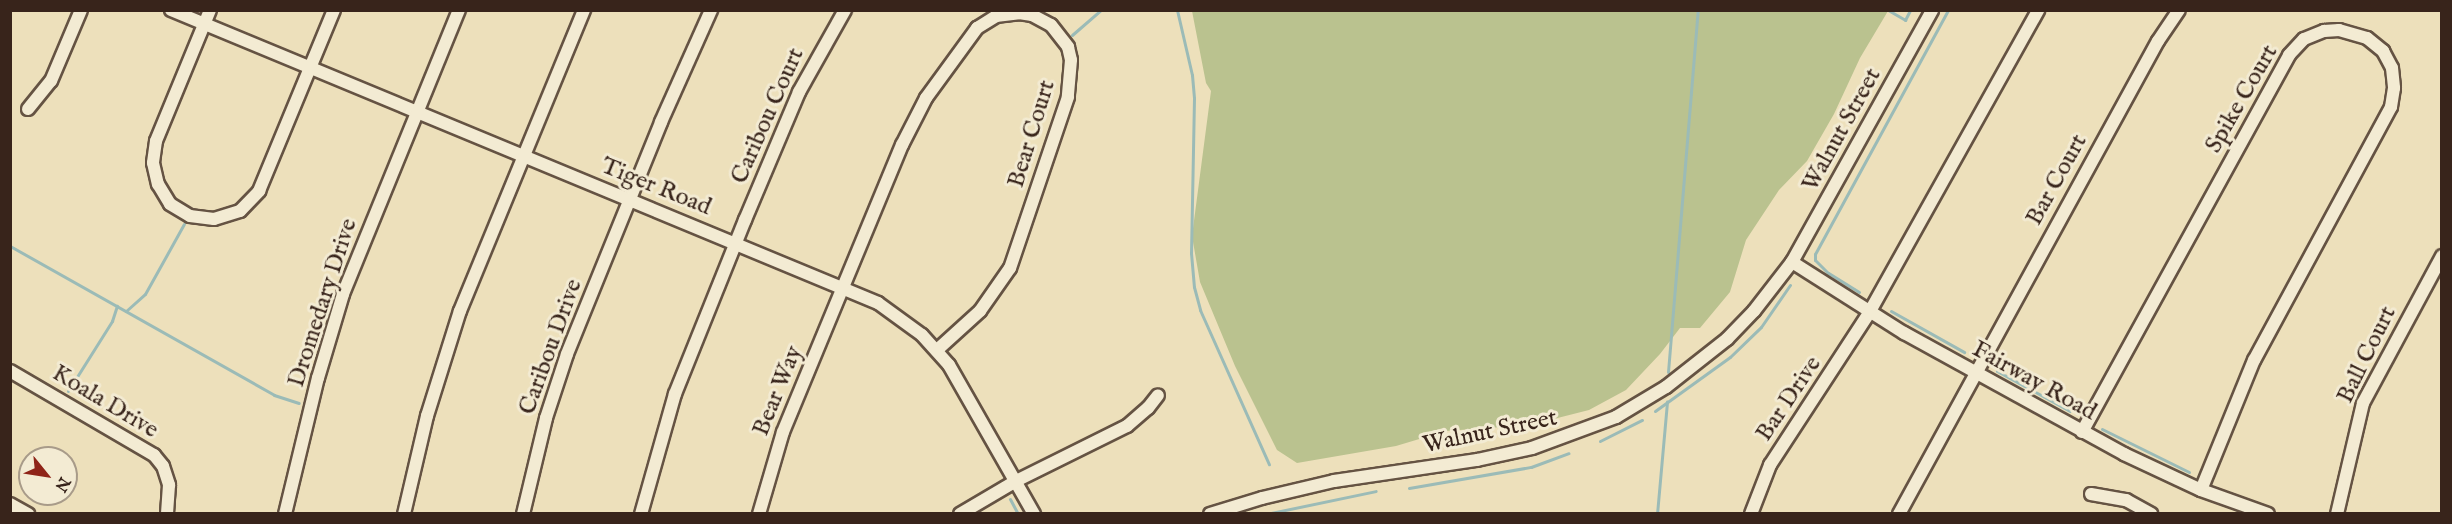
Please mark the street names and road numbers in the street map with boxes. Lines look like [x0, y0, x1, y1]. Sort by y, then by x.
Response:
street label: Spike Court [2200, 40, 2284, 158]
street label: Caribou Court [725, 44, 811, 188]
street label: Walnut Street [1796, 63, 1888, 197]
street label: Bear Court [1002, 77, 1062, 191]
street label: Bar Court [2020, 129, 2094, 231]
street label: Tiger Road [597, 152, 715, 222]
street label: Dromedary Drive [282, 215, 364, 391]
street label: Caribou Drive [513, 275, 589, 419]
street label: Ball Court [2331, 302, 2403, 408]
street label: Fairway Road [1967, 335, 2101, 427]
street label: Bear Way [747, 342, 809, 440]
street label: Bar Drive [1750, 351, 1828, 447]
street label: Koala Drive [47, 359, 163, 445]
street label: Walnut Street [1420, 404, 1560, 460]

